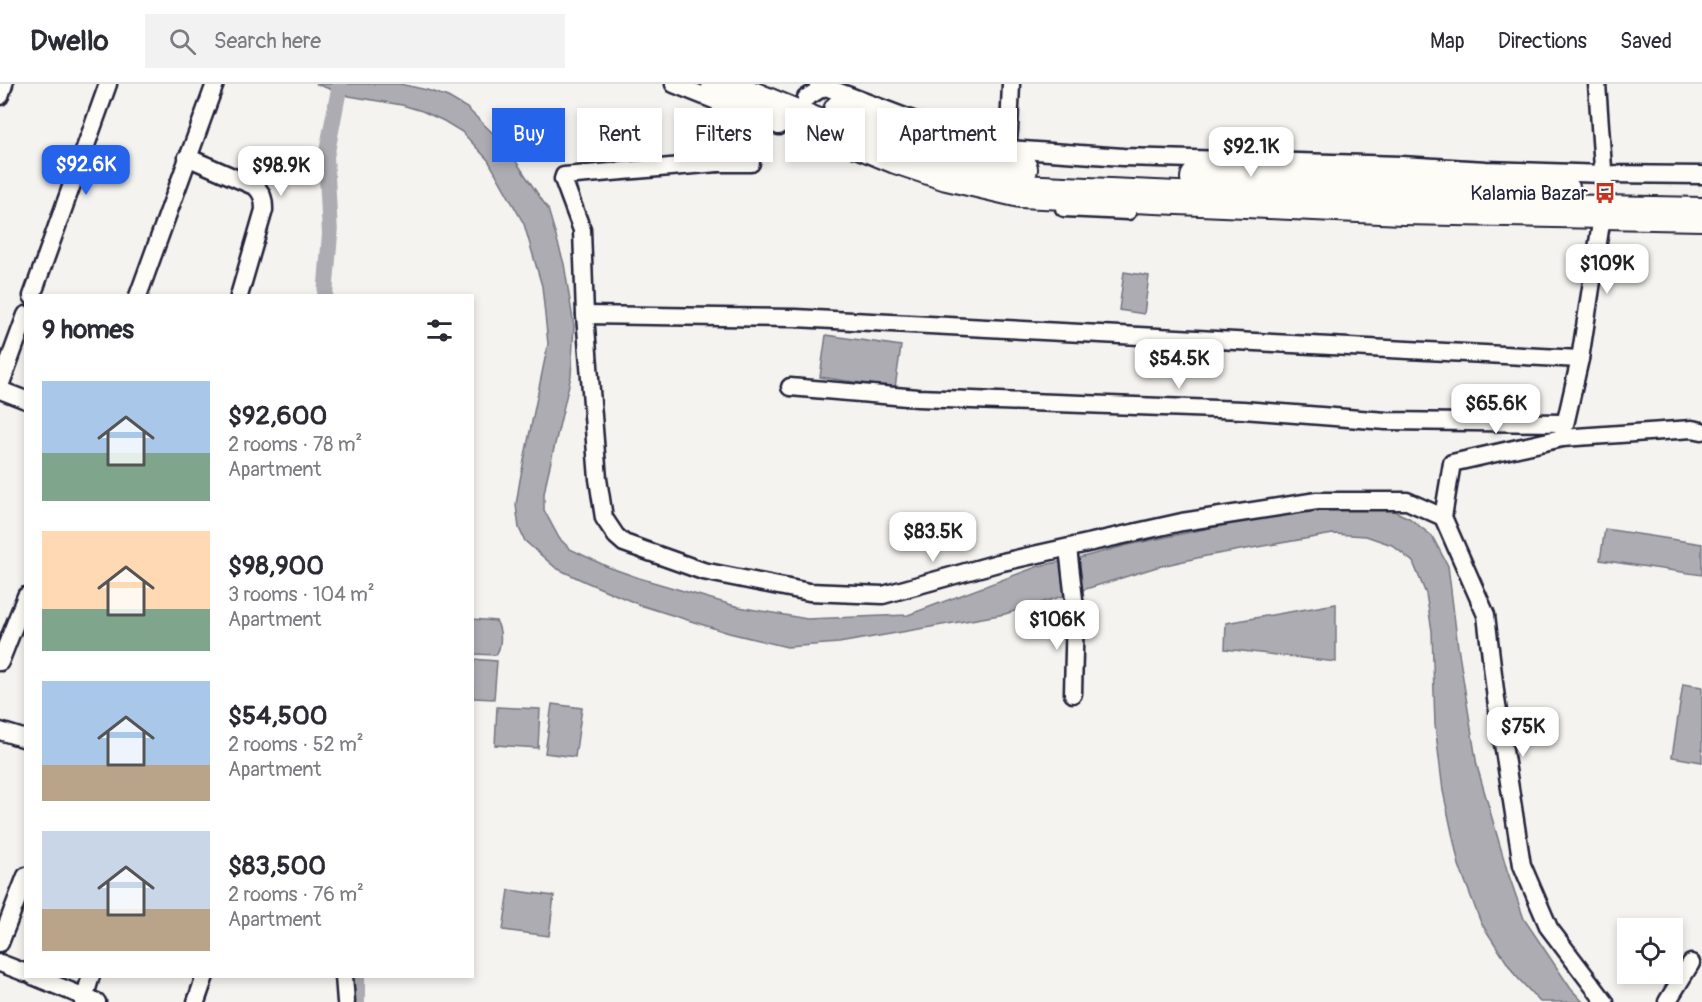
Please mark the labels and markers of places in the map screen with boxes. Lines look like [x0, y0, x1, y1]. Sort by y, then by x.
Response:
pin: $92.1K [1202, 127, 1300, 178]
pin: $92.6K [37, 145, 135, 196]
pin: $98.9K [232, 146, 330, 197]
place label: Kalamia Bazar [1470, 181, 1588, 206]
bus stop icon: Kalamia Bazar [1593, 181, 1617, 205]
pin: $109K [1565, 244, 1649, 295]
pin: $54.5K [1130, 339, 1228, 390]
pin: $65.6K [1447, 384, 1545, 435]
pin: $83.5K [884, 512, 982, 563]
pin: $106K [1015, 600, 1099, 651]
pin: $75K [1487, 707, 1559, 758]

